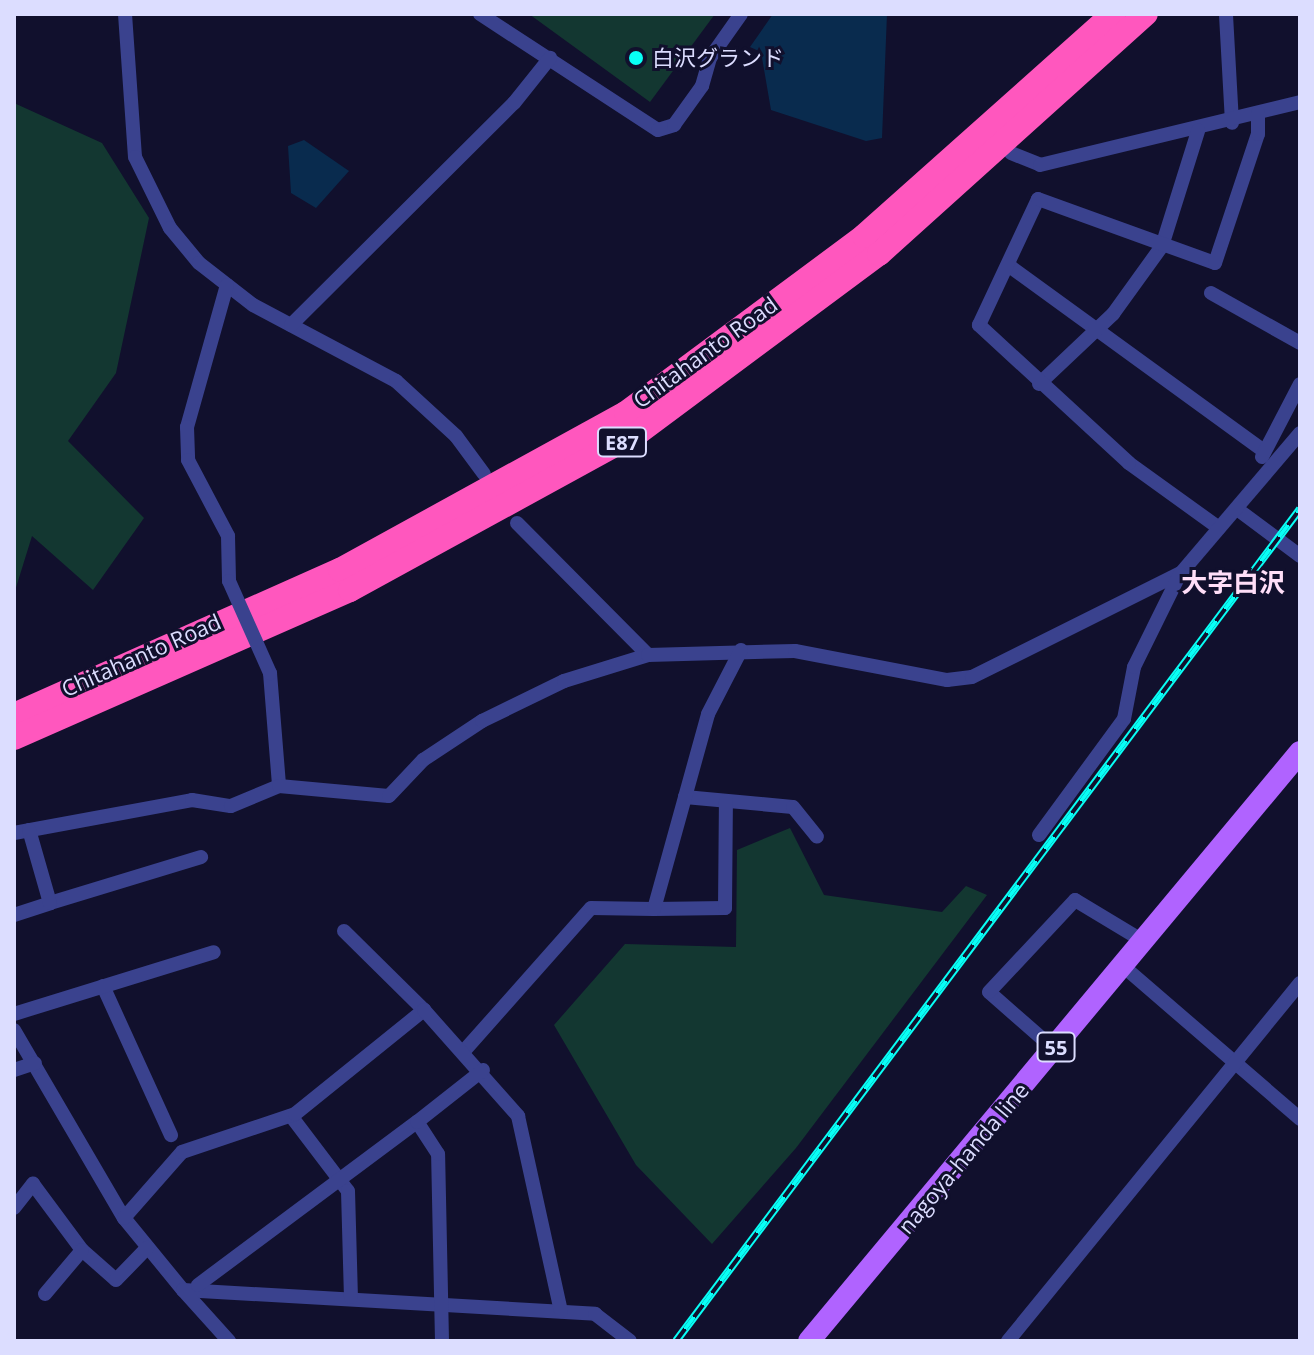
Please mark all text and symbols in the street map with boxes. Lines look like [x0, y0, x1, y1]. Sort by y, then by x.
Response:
place label: 白沢グランド [652, 45, 784, 71]
marker: 白沢グランド [627, 49, 645, 67]
street label: Chitahanto Road [628, 291, 782, 413]
road number: E87 [596, 426, 648, 458]
district label: 大字白沢 [1181, 567, 1285, 599]
street label: Chitahanto Road [57, 608, 225, 702]
road number: 55 [1036, 1031, 1076, 1063]
street label: nagoya-handa line [892, 1077, 1034, 1239]

